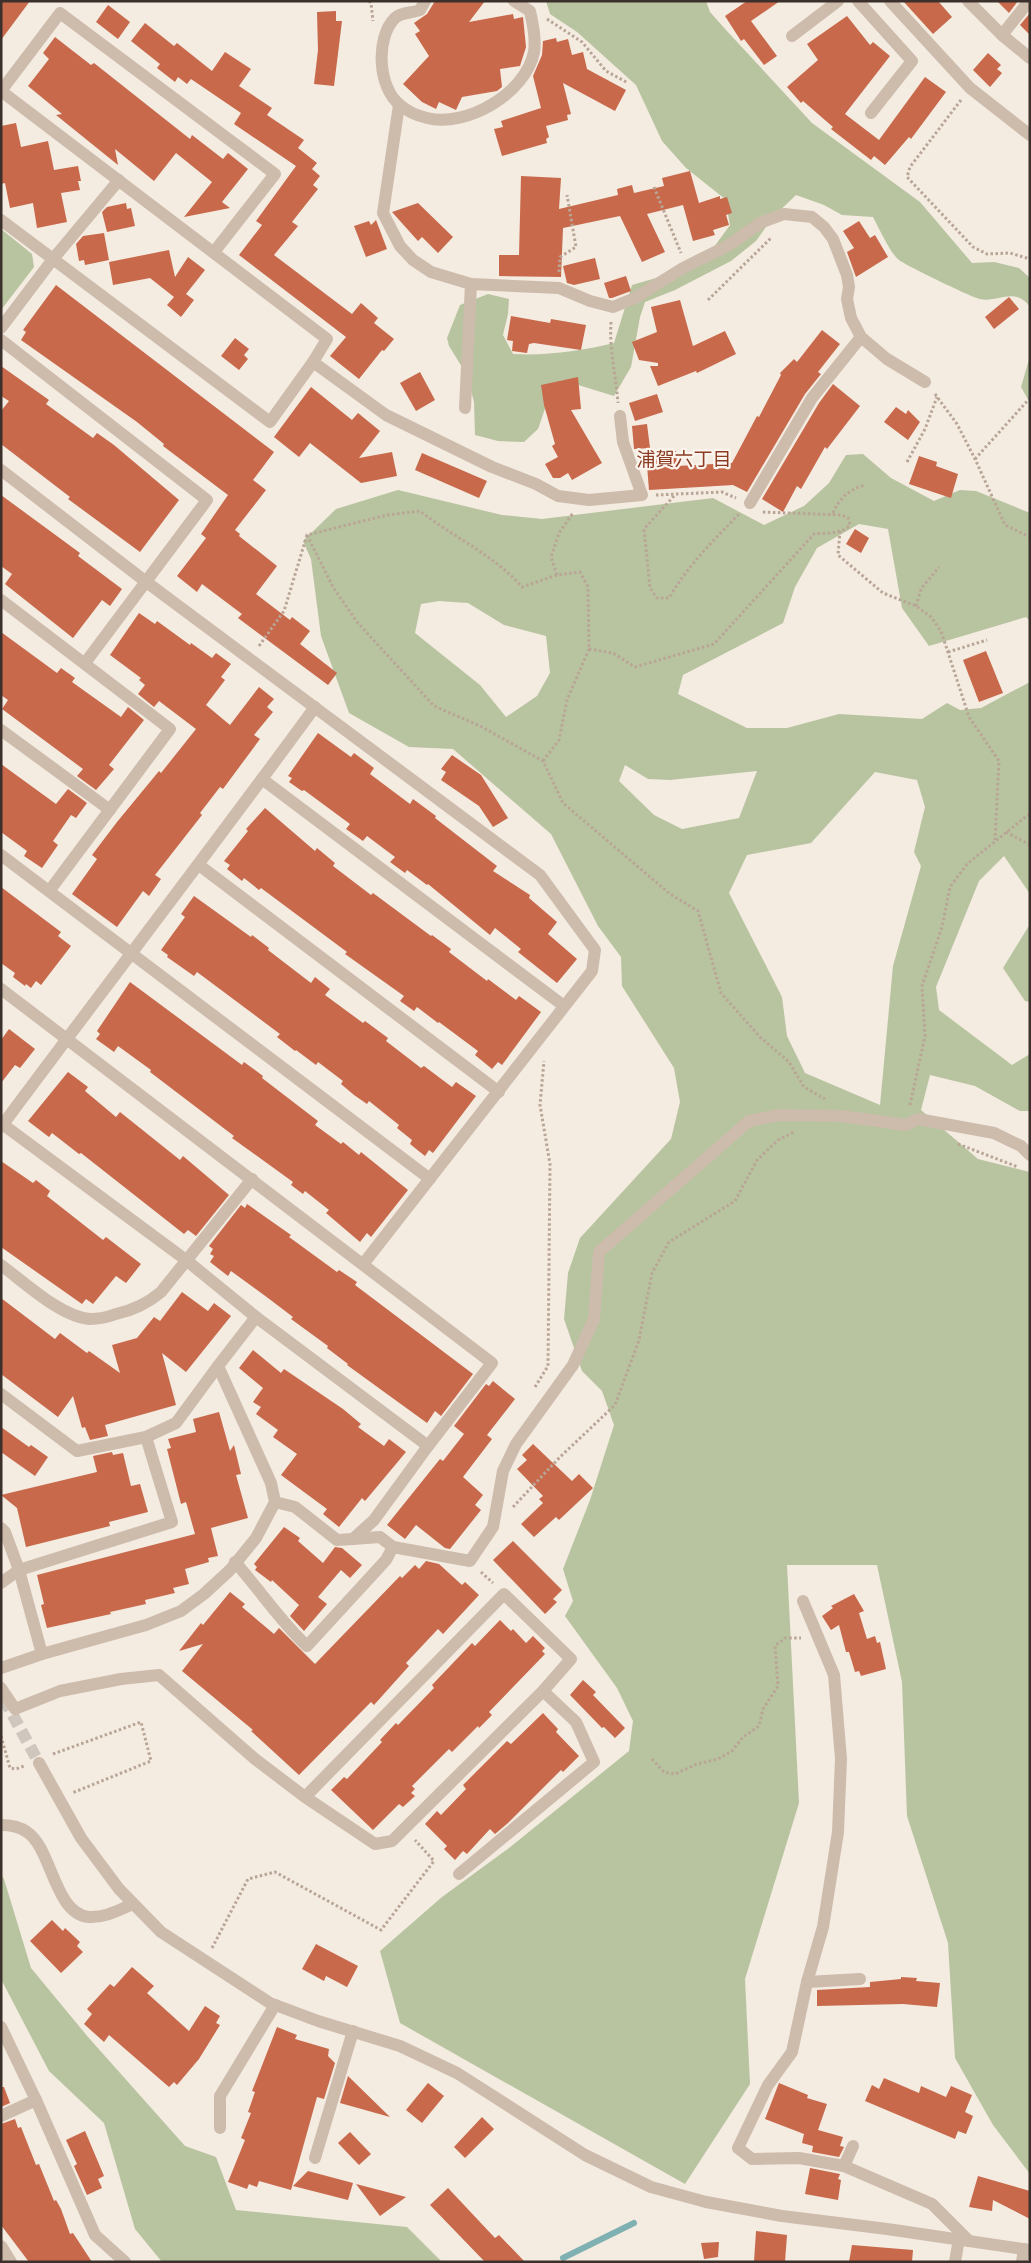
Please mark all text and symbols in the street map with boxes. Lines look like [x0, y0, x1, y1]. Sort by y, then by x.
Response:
district label: 浦賀六丁目 [636, 447, 732, 470]

